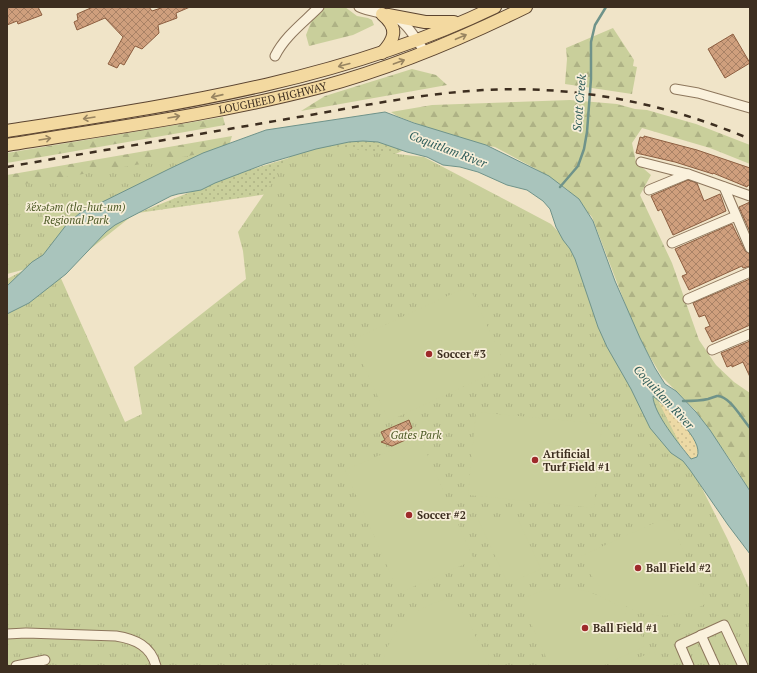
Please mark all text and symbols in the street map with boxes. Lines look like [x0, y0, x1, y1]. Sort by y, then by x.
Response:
one-way arrow [455, 33, 467, 40]
one-way arrow [393, 57, 405, 65]
one-way arrow [337, 62, 350, 69]
water label: Scott Creek [569, 73, 589, 132]
street label: LOUGHEED HIGHWAY [217, 78, 329, 117]
one-way arrow [211, 93, 224, 101]
one-way arrow [167, 113, 180, 121]
one-way arrow [83, 114, 96, 122]
water label: Coquitlam River [407, 127, 490, 171]
one-way arrow [39, 135, 52, 143]
park label: ƛ̓éxətəm (tla-hut-um) Regional Park [25, 200, 126, 227]
place label: Soccer #3 [437, 347, 486, 361]
marker: Soccer #3 [424, 349, 434, 359]
water label: Coquitlam River [631, 362, 698, 433]
park label: Gates Park [390, 428, 442, 442]
place label: Artificial Turf Field #1 [543, 447, 610, 474]
marker: Artificial Turf Field #1 [530, 455, 540, 465]
place label: Soccer #2 [417, 508, 466, 522]
marker: Soccer #2 [404, 510, 414, 520]
place label: Ball Field #2 [646, 561, 711, 575]
marker: Ball Field #2 [633, 563, 643, 573]
place label: Ball Field #1 [593, 621, 658, 635]
marker: Ball Field #1 [580, 623, 590, 633]

